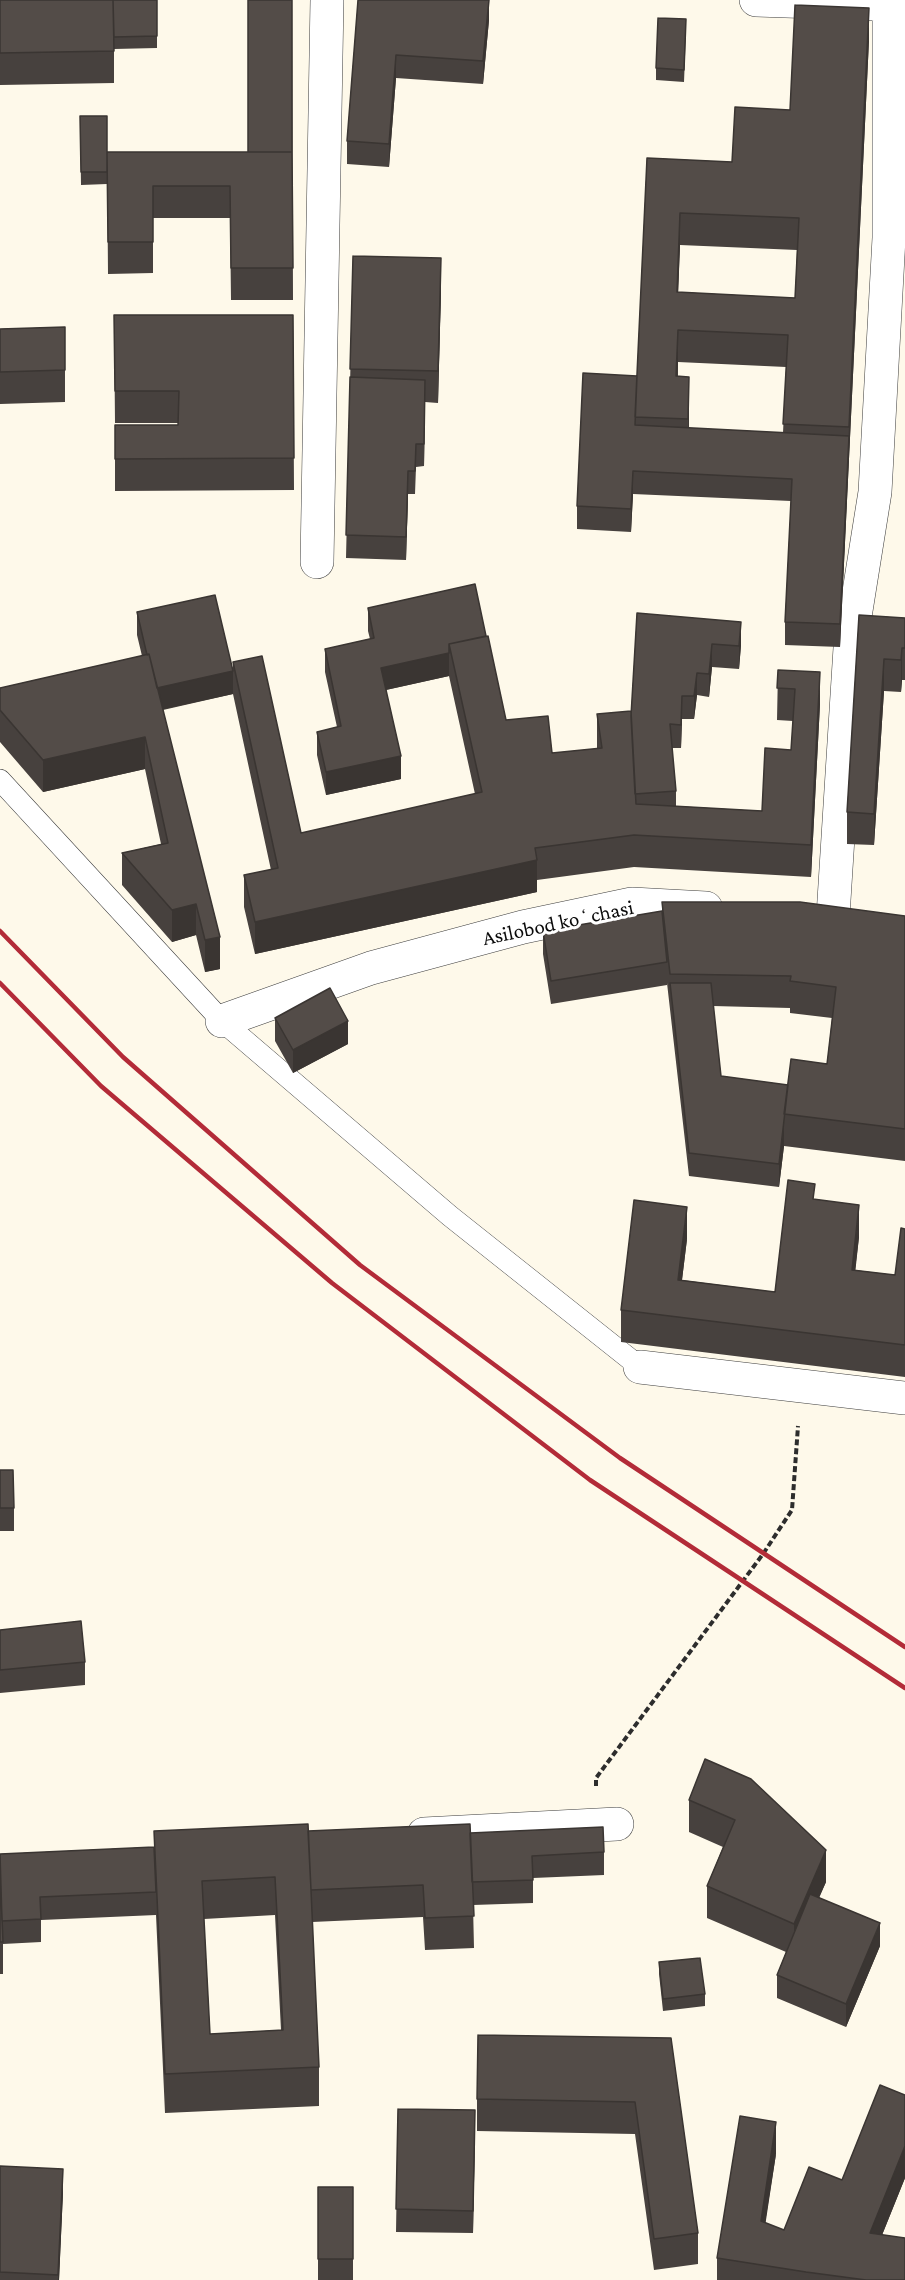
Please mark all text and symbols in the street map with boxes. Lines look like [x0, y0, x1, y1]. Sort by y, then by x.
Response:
street label: Asilobod koʻchasi [480, 895, 636, 951]

